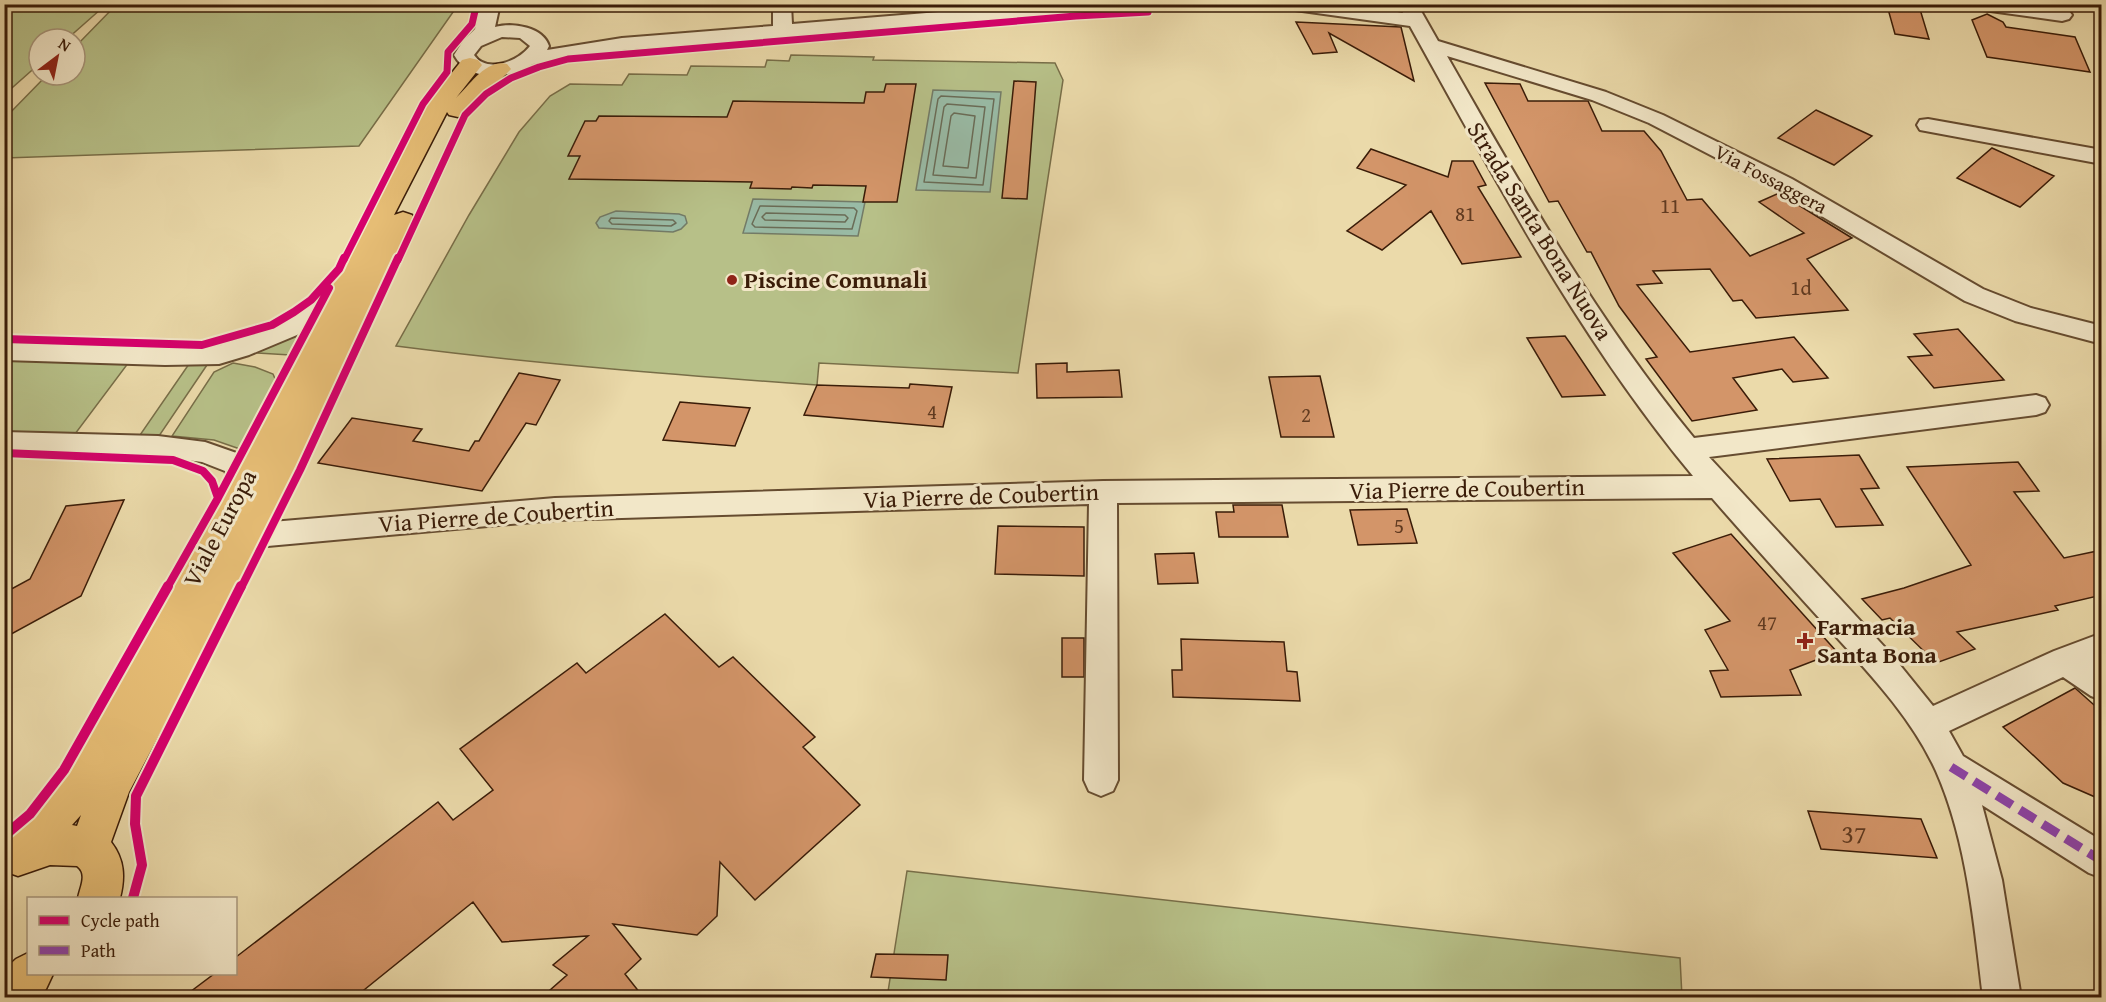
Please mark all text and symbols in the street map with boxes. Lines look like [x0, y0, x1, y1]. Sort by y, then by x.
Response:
north arrow [27, 27, 87, 87]
text: N [54, 31, 76, 57]
street label: Strada Santa Bona Nuova [1459, 115, 1622, 347]
street label: Via Fossaggera [1710, 137, 1833, 221]
house number: 11 [1660, 190, 1680, 221]
house number: 81 [1455, 198, 1475, 229]
place label: Piscine Comunali [744, 262, 928, 297]
house number: 1d [1790, 272, 1812, 303]
marker: Piscine Comunali [725, 273, 739, 287]
house number: 4 [927, 396, 937, 427]
house number: 2 [1301, 399, 1311, 430]
street label: Viale Europa [174, 462, 265, 593]
street label: Via Pierre de Coubertin [1349, 469, 1586, 508]
street label: Via Pierre de Coubertin [863, 474, 1100, 517]
street label: Via Pierre de Coubertin [377, 490, 615, 541]
house number: 5 [1394, 510, 1404, 541]
house number: 47 [1757, 607, 1777, 638]
place label: Farmacia Santa Bona [1817, 609, 1938, 672]
marker: Farmacia Santa Bona [1798, 634, 1812, 648]
house number: 37 [1841, 814, 1867, 853]
legend [27, 897, 237, 975]
text: Cycle path [81, 907, 160, 934]
text: Path [81, 937, 116, 964]

